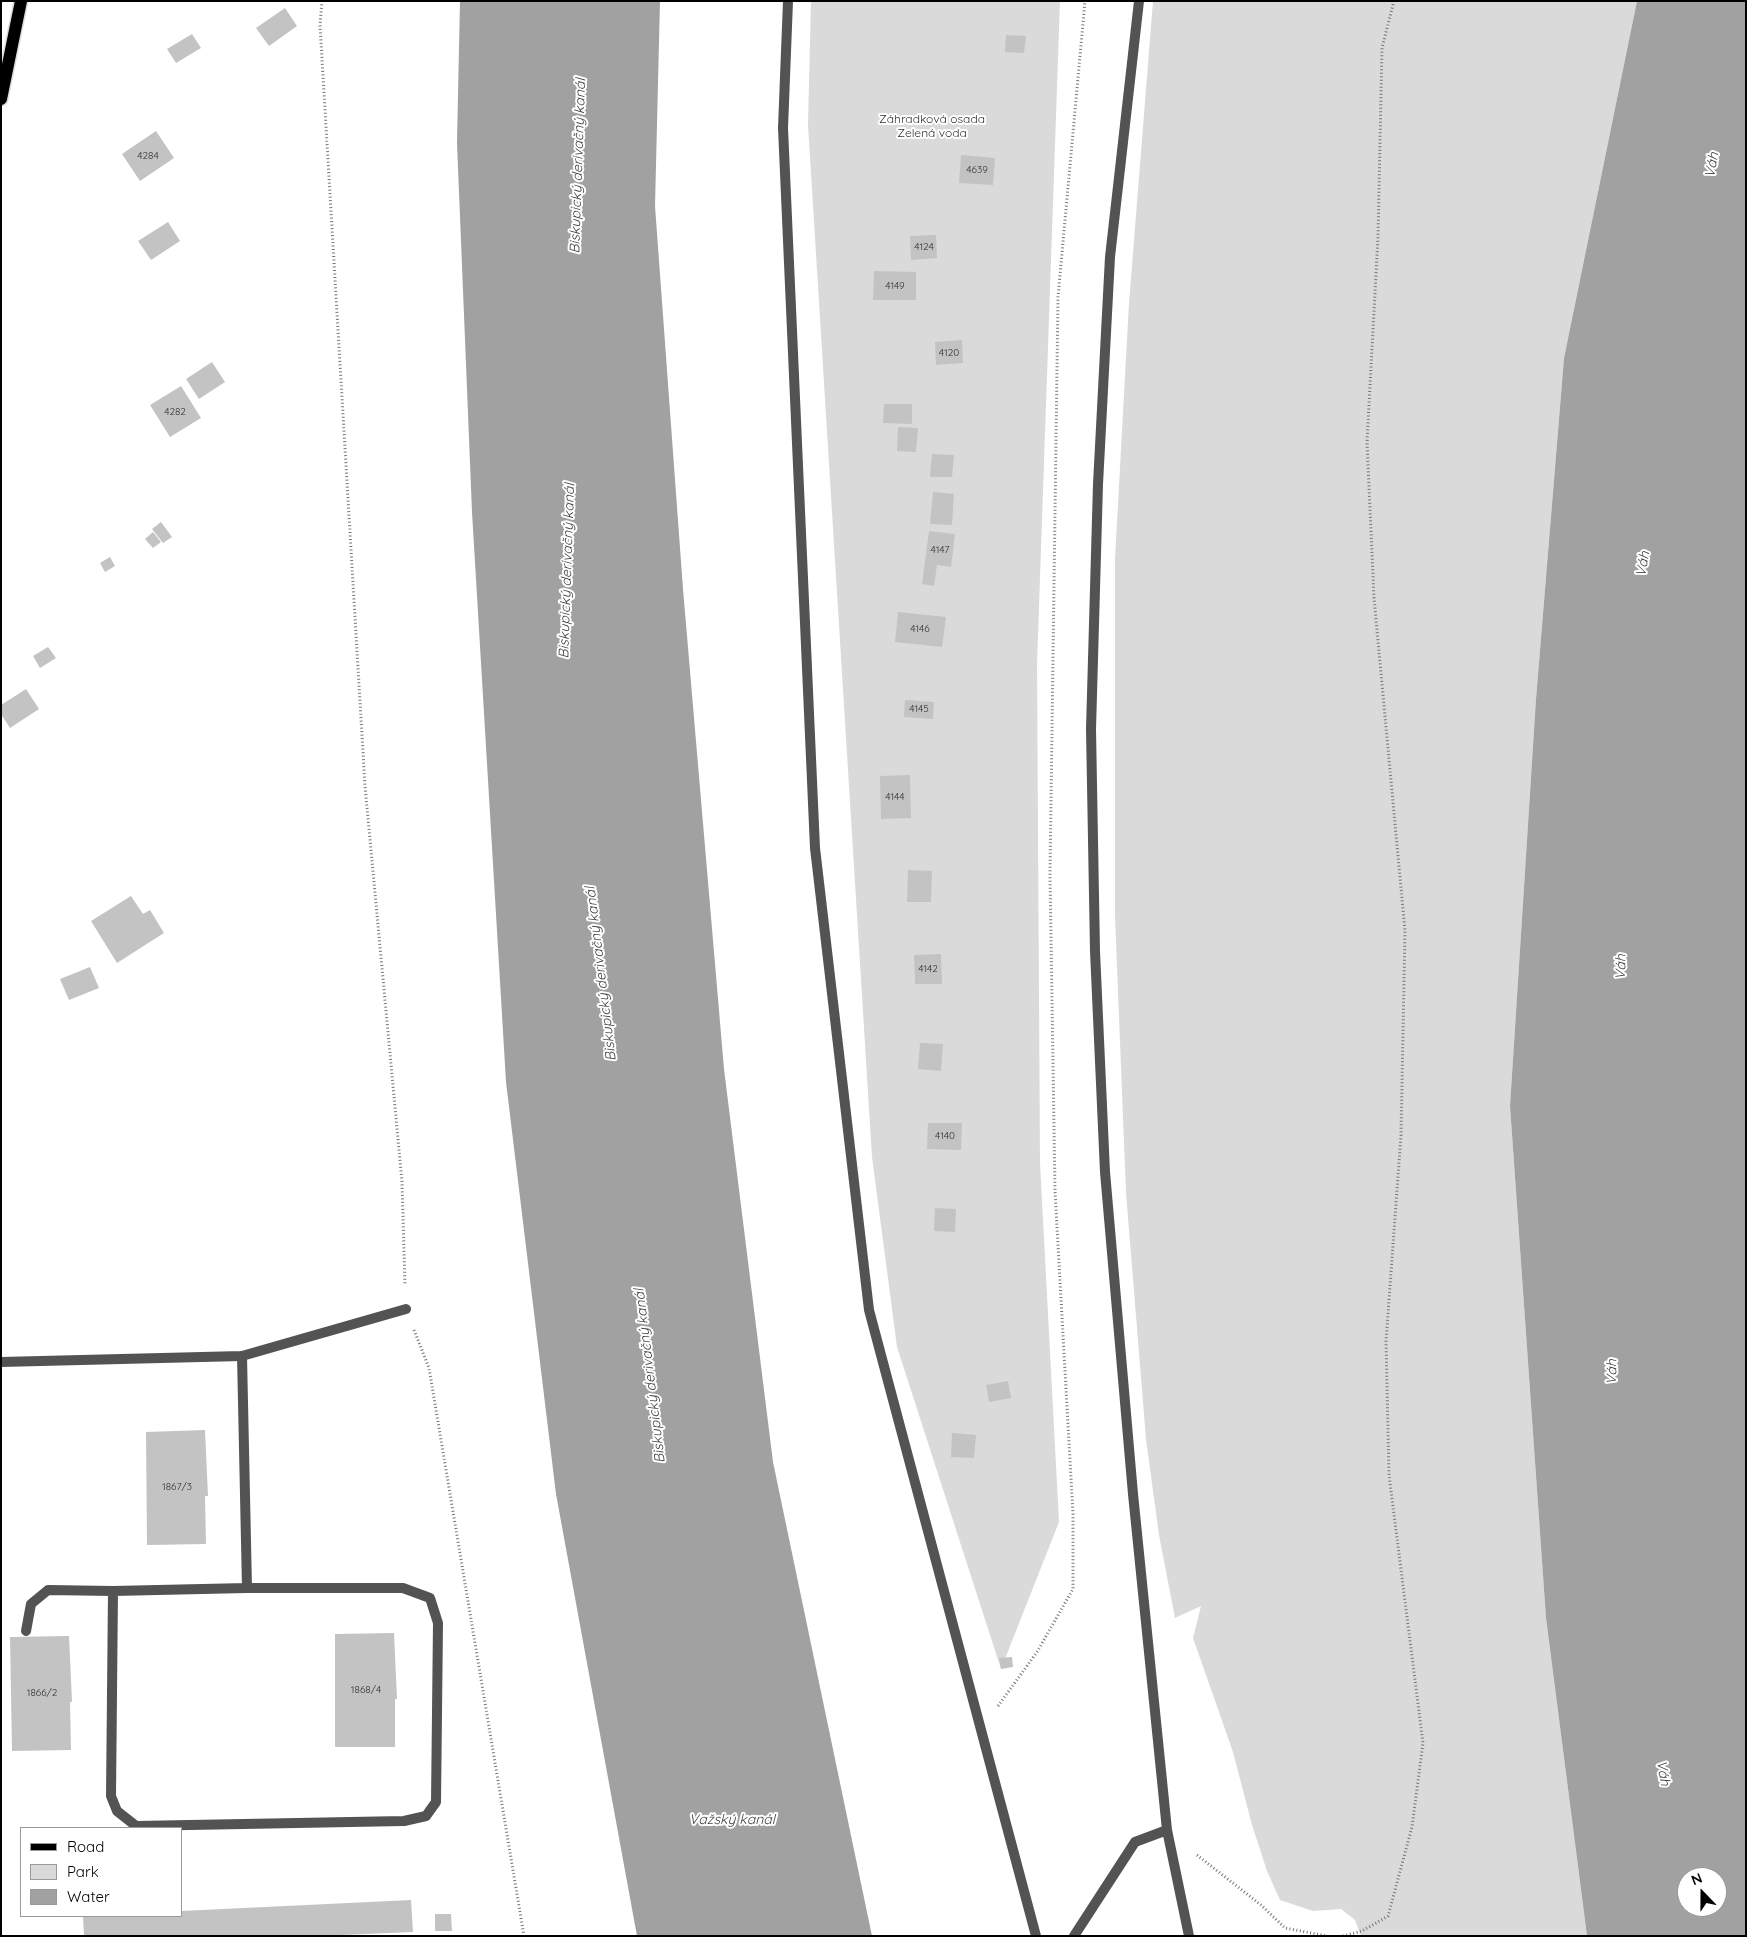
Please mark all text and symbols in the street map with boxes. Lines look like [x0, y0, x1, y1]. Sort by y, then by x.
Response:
water label: Biskupický derivačný kanál [567, 78, 589, 254]
park label: Záhradková osada Zelená voda [879, 112, 985, 140]
house number: 4284 [137, 150, 159, 162]
water label: Váh [1702, 151, 1722, 179]
house number: 4639 [966, 164, 988, 176]
house number: 4124 [914, 241, 934, 253]
house number: 4149 [885, 280, 905, 292]
house number: 4120 [939, 347, 959, 359]
house number: 4282 [164, 406, 186, 418]
water label: Biskupický derivačný kanál [556, 483, 578, 659]
house number: 4147 [931, 544, 949, 556]
water label: Váh [1633, 550, 1653, 578]
house number: 4146 [910, 623, 930, 635]
house number: 4145 [909, 703, 929, 715]
house number: 4144 [885, 791, 905, 803]
water label: Biskupický derivačný kanál [582, 886, 620, 1062]
water label: Váh [1612, 954, 1630, 980]
house number: 4142 [918, 963, 938, 975]
house number: 4140 [935, 1130, 955, 1142]
water label: Biskupický derivačný kanál [631, 1288, 669, 1464]
water label: Váh [1603, 1359, 1621, 1385]
house number: 1867/3 [162, 1481, 192, 1493]
house number: 1868/4 [351, 1684, 381, 1696]
house number: 1866/2 [27, 1687, 57, 1699]
water label: Váh [1653, 1759, 1673, 1787]
water label: Važský kanál [689, 1812, 775, 1828]
legend [20, 1827, 182, 1917]
text: Road [67, 1837, 104, 1856]
text: Park [67, 1862, 99, 1881]
north arrow [1677, 1867, 1727, 1917]
text: N [1689, 1869, 1705, 1889]
text: Water [67, 1887, 110, 1906]

